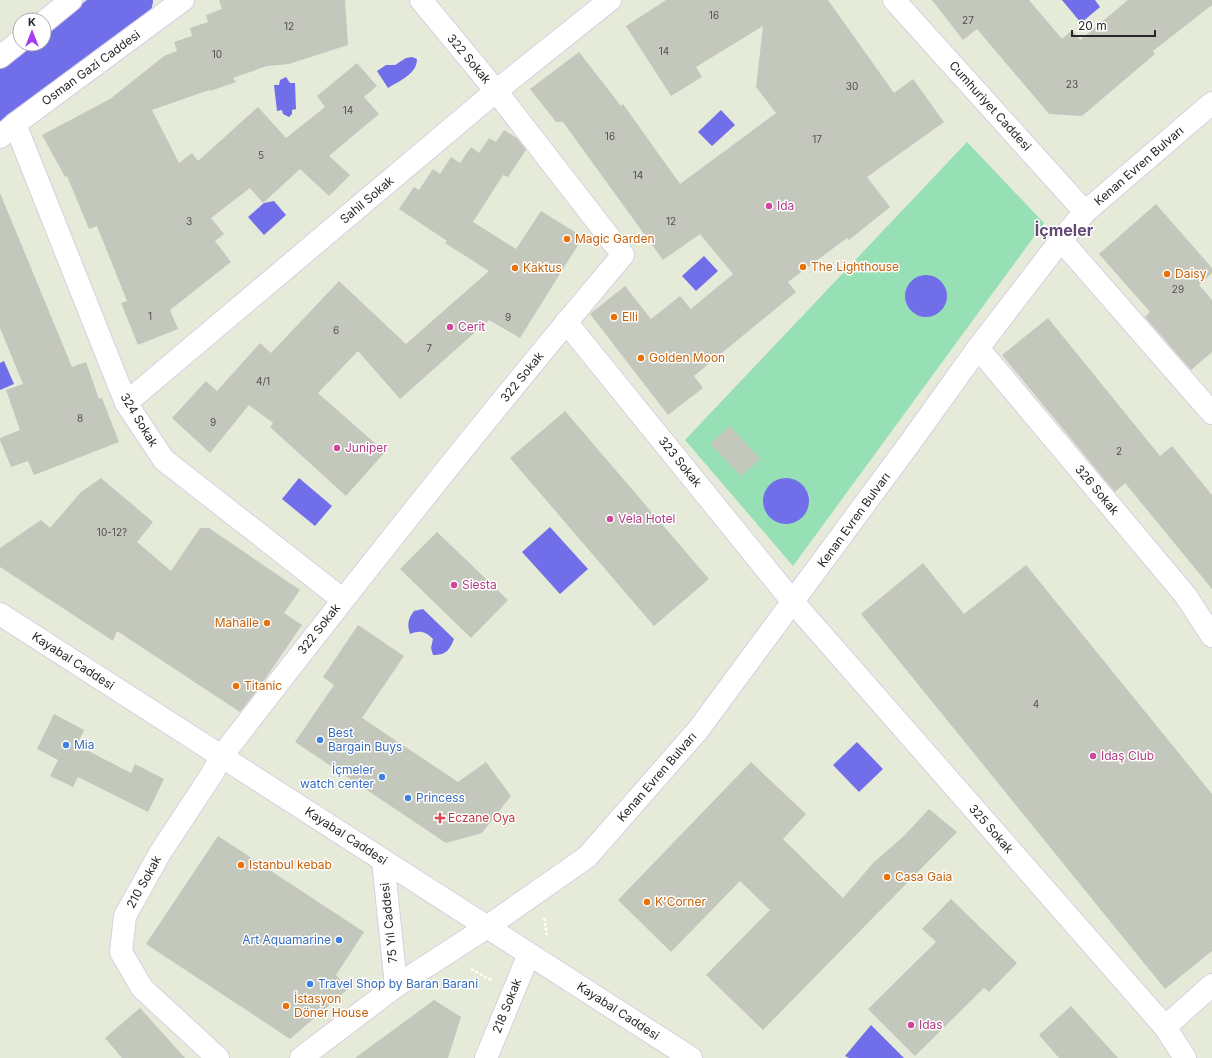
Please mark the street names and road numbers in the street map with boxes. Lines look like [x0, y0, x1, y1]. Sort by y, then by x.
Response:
street label: Osman Gazi Caddesi [38, 27, 143, 108]
street label: 322 Sokak [444, 31, 495, 87]
street label: Cumhuriyet Caddesi [946, 58, 1035, 154]
street label: Kenan Evren Bulvarı [1091, 123, 1186, 209]
street label: Sahil Sokak [337, 173, 397, 226]
street label: 322 Sokak [497, 348, 547, 405]
street label: 324 Sokak [117, 390, 162, 450]
street label: 323 Sokak [656, 434, 705, 490]
street label: 326 Sokak [1072, 462, 1123, 518]
street label: Kenan Evren Bulvarı [814, 469, 893, 570]
street label: 322 Sokak [294, 600, 343, 657]
street label: Kayabal Caddesi [29, 628, 117, 693]
street label: Kenan Evren Bulvarı [614, 729, 700, 824]
street label: 325 Sokak [966, 801, 1017, 857]
street label: Kayabal Caddesi [302, 803, 390, 868]
street label: 210 Sokak [123, 852, 164, 911]
street label: 75 Yıl Caddesi [377, 882, 400, 964]
street label: 218 Sokak [489, 976, 524, 1035]
street label: Kayabal Caddesi [574, 978, 662, 1043]

